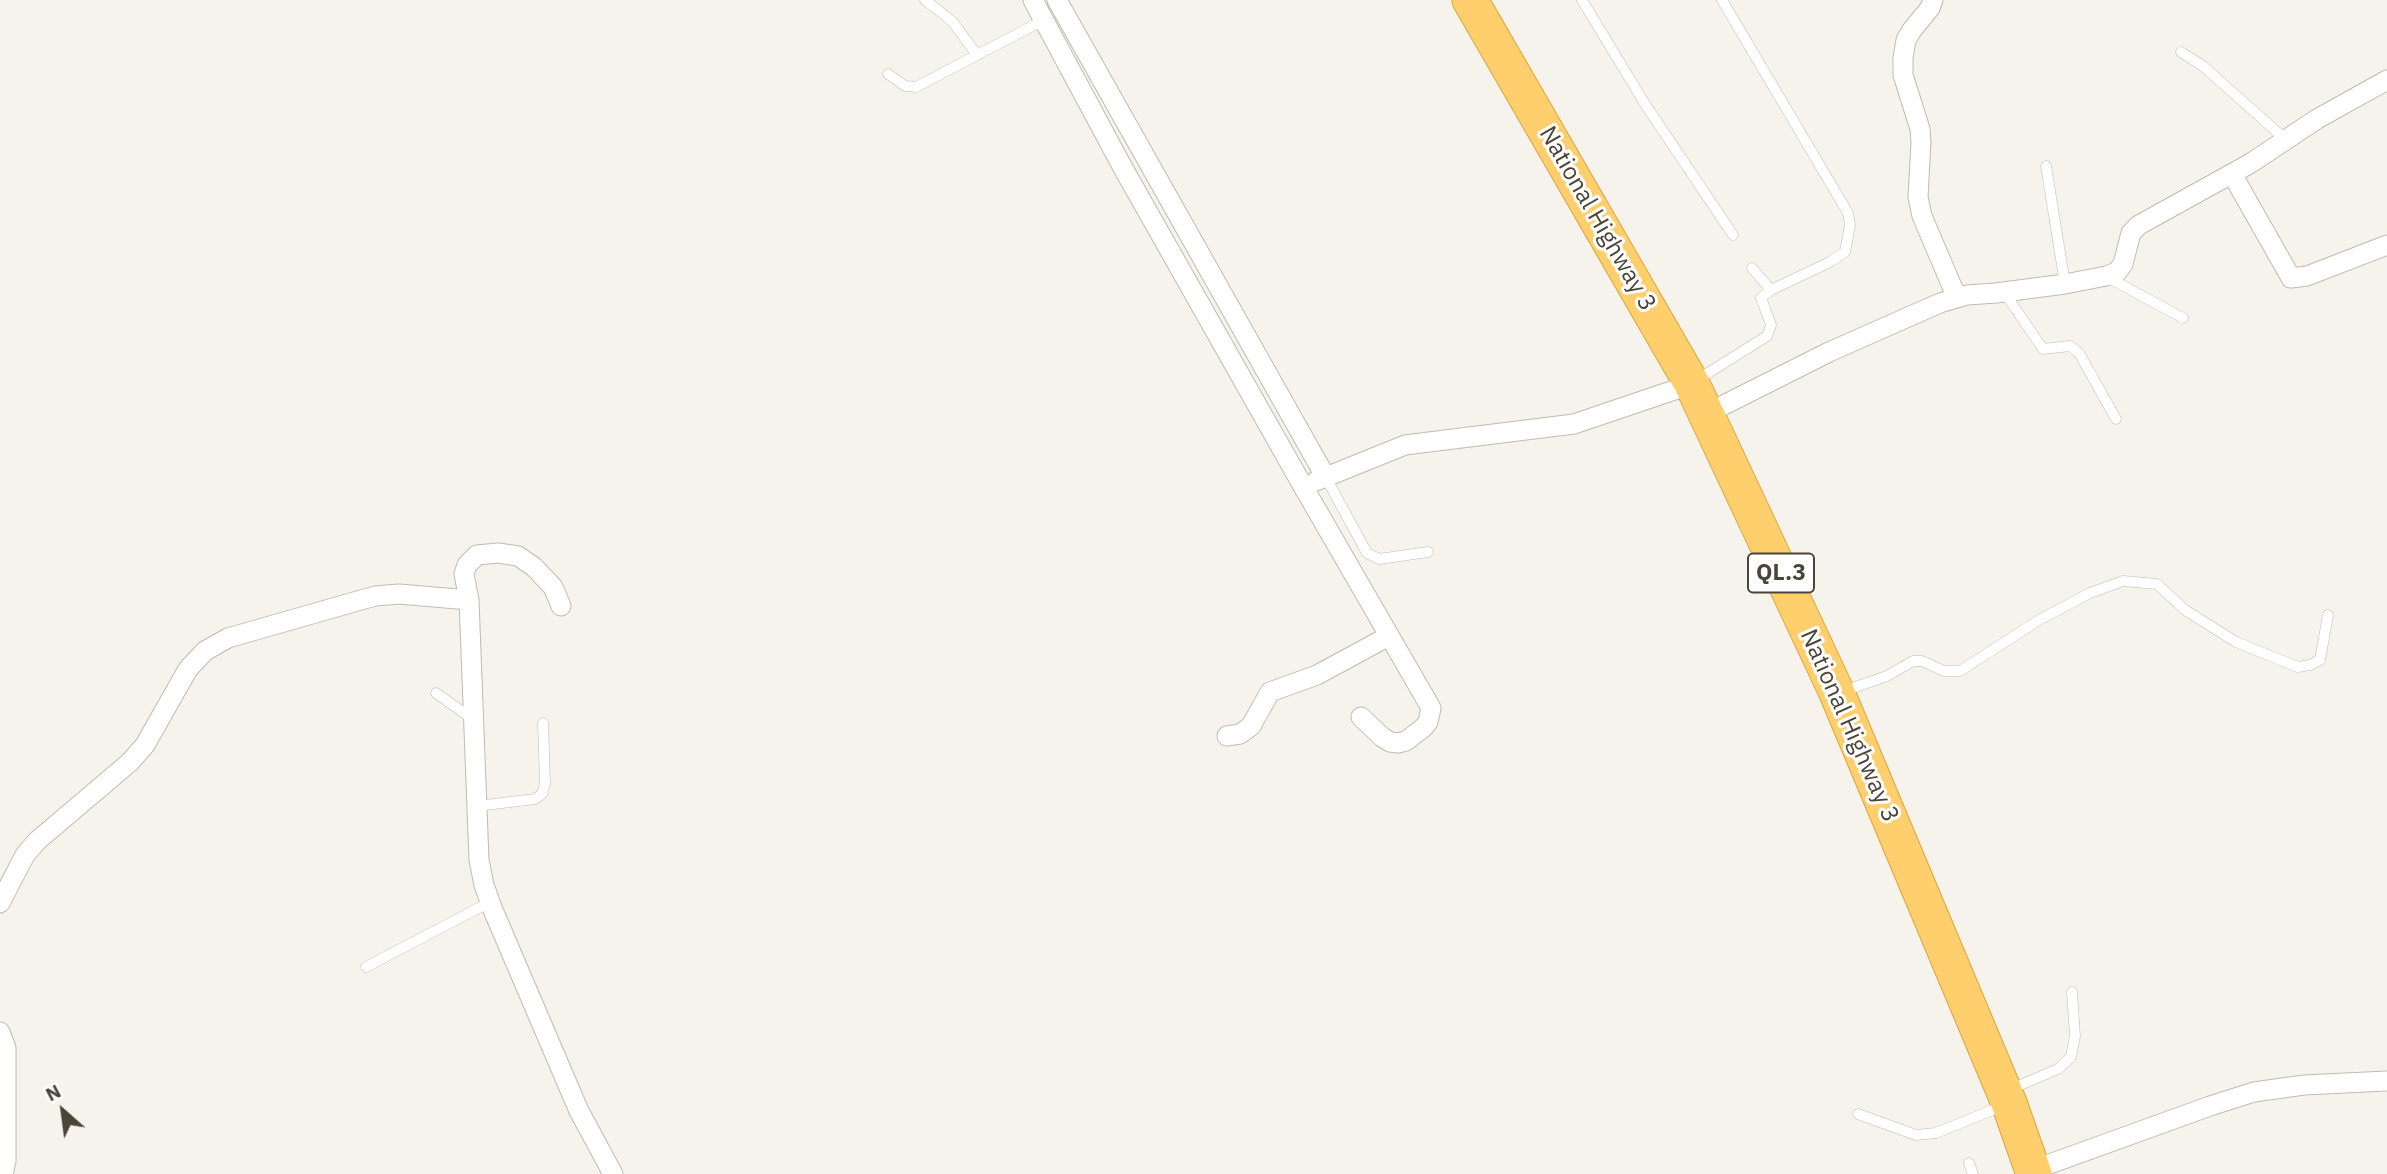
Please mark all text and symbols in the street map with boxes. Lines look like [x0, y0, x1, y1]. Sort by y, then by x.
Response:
street label: National Highway 3 [1532, 122, 1662, 316]
road number: QL.3 [1748, 554, 1814, 593]
street label: National Highway 3 [1793, 625, 1905, 827]
north arrow [28, 1076, 98, 1146]
text: N [41, 1079, 65, 1106]

